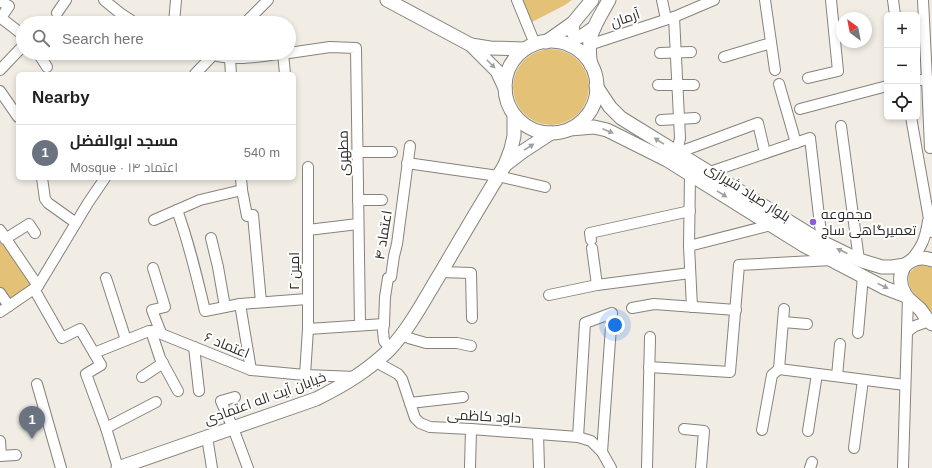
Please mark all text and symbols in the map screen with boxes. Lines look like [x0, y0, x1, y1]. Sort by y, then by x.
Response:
street label: آرمان [608, 5, 642, 30]
north arrow [836, 12, 872, 48]
map controls [884, 12, 920, 120]
button: + [884, 12, 920, 48]
search box [16, 16, 296, 60]
icon: search [30, 27, 52, 49]
text: Search here [62, 30, 144, 47]
button: − [884, 48, 920, 84]
one-way arrow [486, 60, 496, 69]
button: locate [884, 84, 920, 120]
text: Nearby [32, 88, 90, 107]
one-way arrow [602, 129, 614, 135]
street label: مطهری [335, 130, 351, 176]
text: مسجد ابوالفضل [70, 132, 178, 149]
one-way arrow [654, 137, 664, 145]
one-way arrow [523, 144, 535, 151]
text: 1 [41, 145, 49, 160]
text: 540 m [244, 145, 280, 160]
street label: بلوار صیاد شیرازی [702, 159, 794, 225]
text: Mosque · اعتماد ۱۴ [70, 160, 178, 175]
one-way arrow [717, 190, 727, 198]
place label: مجموعه تعمیرگاهی ساچ [821, 206, 916, 239]
street label: اعتماد ۴ [371, 209, 395, 261]
marker: مجموعه تعمیرگاهی ساچ [808, 217, 818, 227]
one-way arrow [836, 248, 848, 255]
street label: امین ۲ [286, 252, 302, 290]
one-way arrow [877, 283, 889, 289]
your location [605, 315, 625, 335]
street label: اعتماد ۶ [202, 329, 252, 361]
street label: خیابان آیت اله اعتمادی [202, 368, 328, 428]
pin: 1 [19, 406, 45, 439]
street label: داود کاظمی [447, 406, 521, 426]

